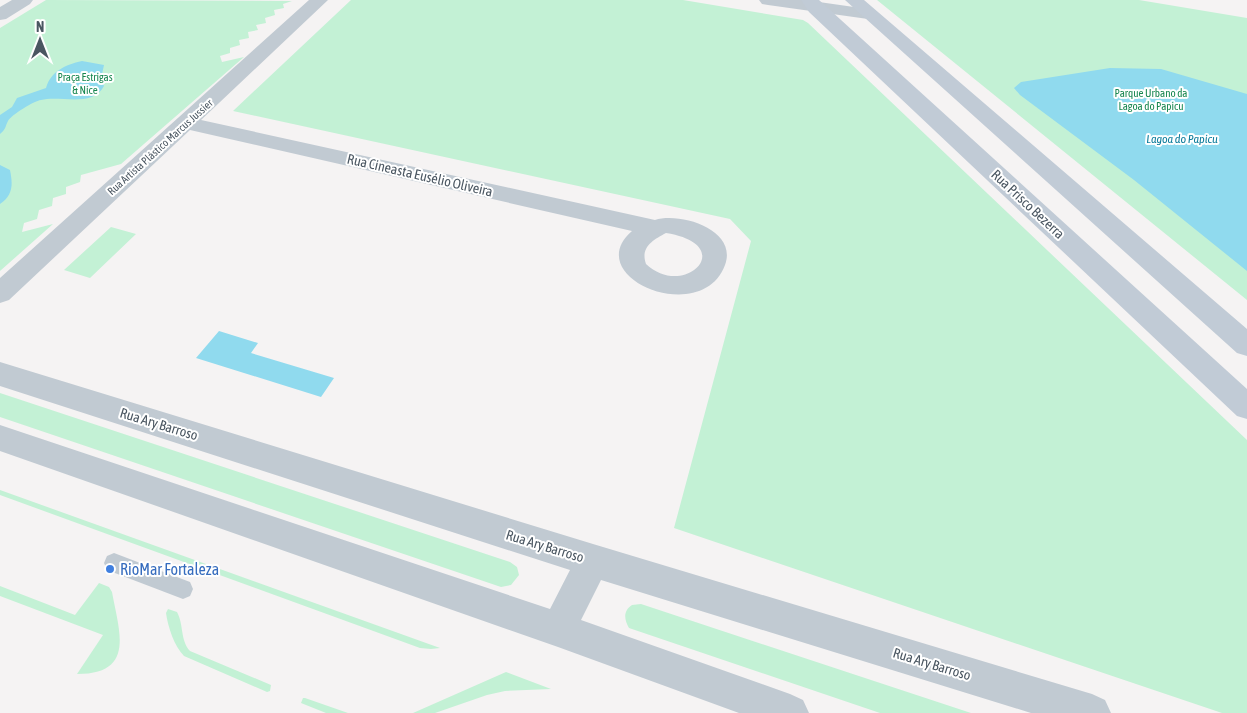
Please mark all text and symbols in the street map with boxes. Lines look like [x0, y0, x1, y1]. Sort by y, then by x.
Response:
north arrow [15, 15, 65, 65]
text: N [36, 19, 44, 35]
park label: Praça Estrigas & Nice [57, 71, 113, 96]
park label: Parque Urbano da Lagoa do Papicu [1115, 87, 1187, 112]
street label: Rua Artista Plástico Marcus Jussier [105, 96, 215, 197]
water label: Lagoa do Papicu [1146, 132, 1218, 146]
street label: Rua Cineasta Eusélio Oliveira [346, 150, 494, 200]
street label: Rua Prisco Bezerra [988, 166, 1068, 242]
street label: Rua Ary Barroso [118, 405, 200, 443]
street label: Rua Ary Barroso [504, 527, 586, 565]
place label: RioMar Fortaleza [120, 560, 219, 578]
marker: RioMar Fortaleza [104, 563, 116, 575]
street label: Rua Ary Barroso [891, 645, 973, 683]

